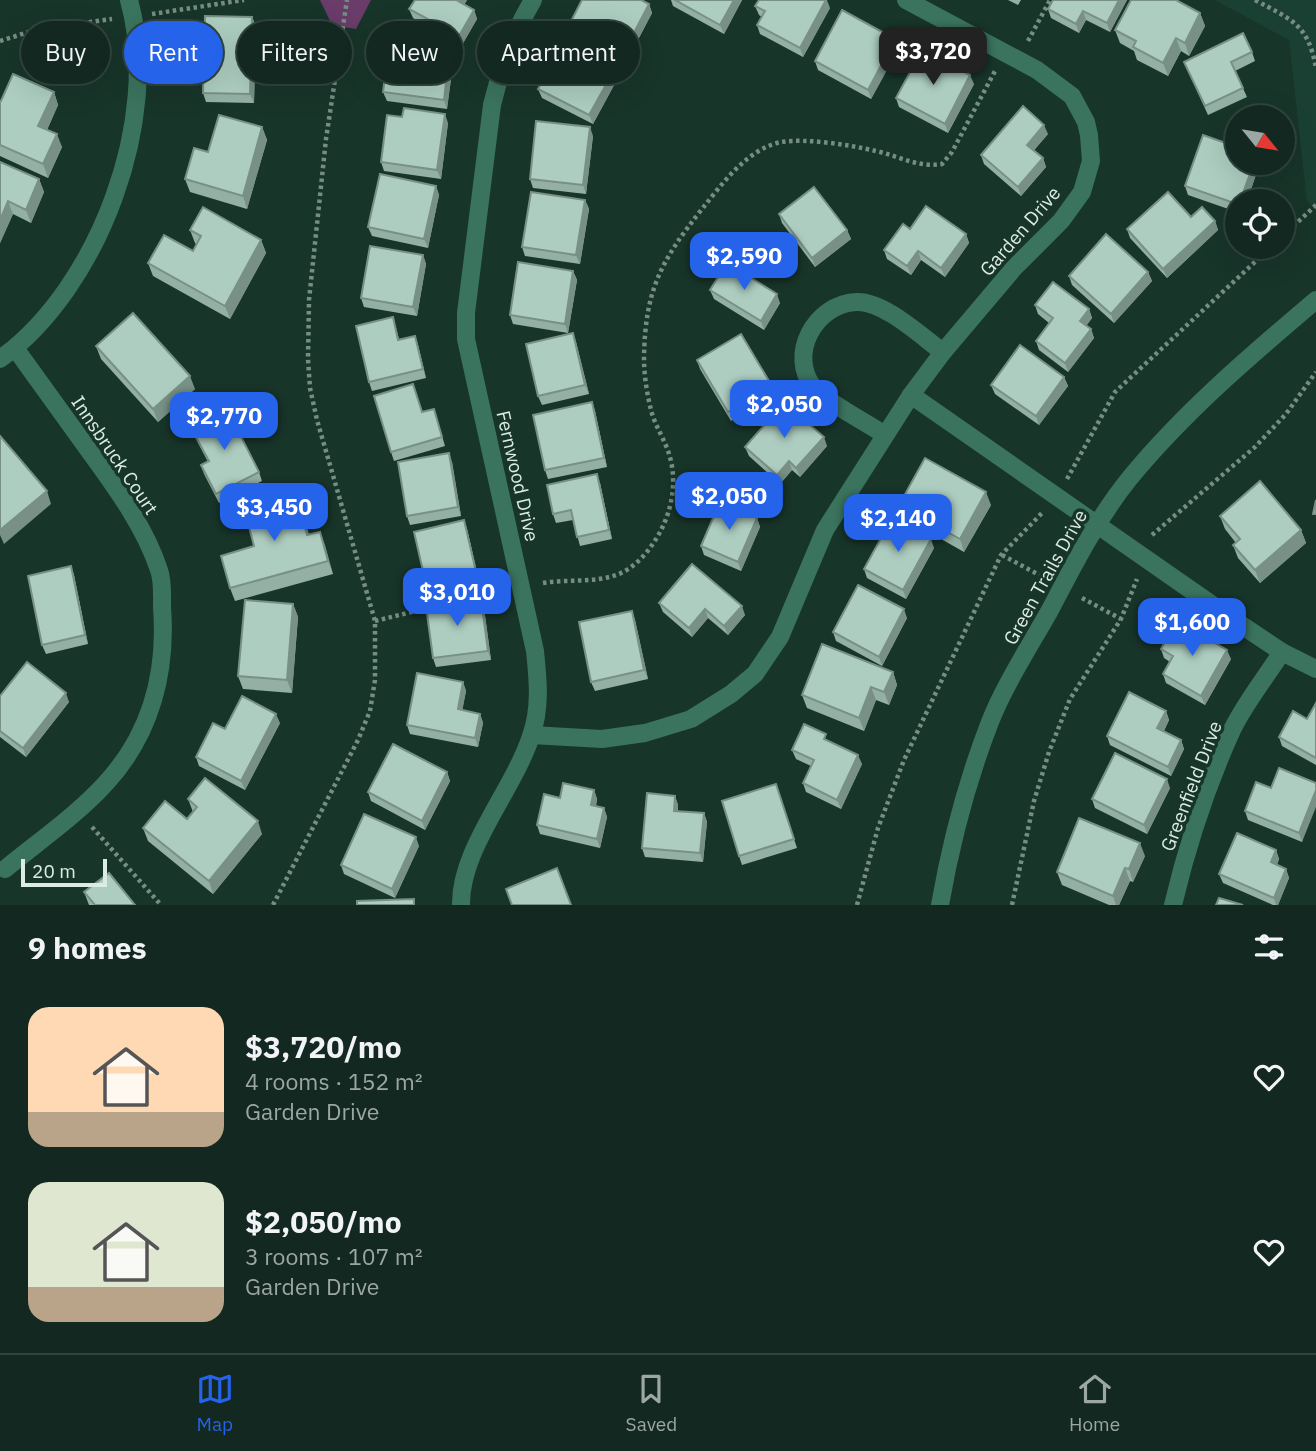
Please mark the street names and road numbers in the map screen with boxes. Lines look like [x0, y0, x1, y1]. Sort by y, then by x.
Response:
street label: Garden Drive [975, 181, 1065, 281]
street label: Innsbruck Court [66, 391, 164, 519]
street label: Fernwood Drive [491, 408, 545, 544]
street label: Green Trails Drive [998, 505, 1092, 649]
street label: Greenfield Drive [1155, 717, 1227, 855]

